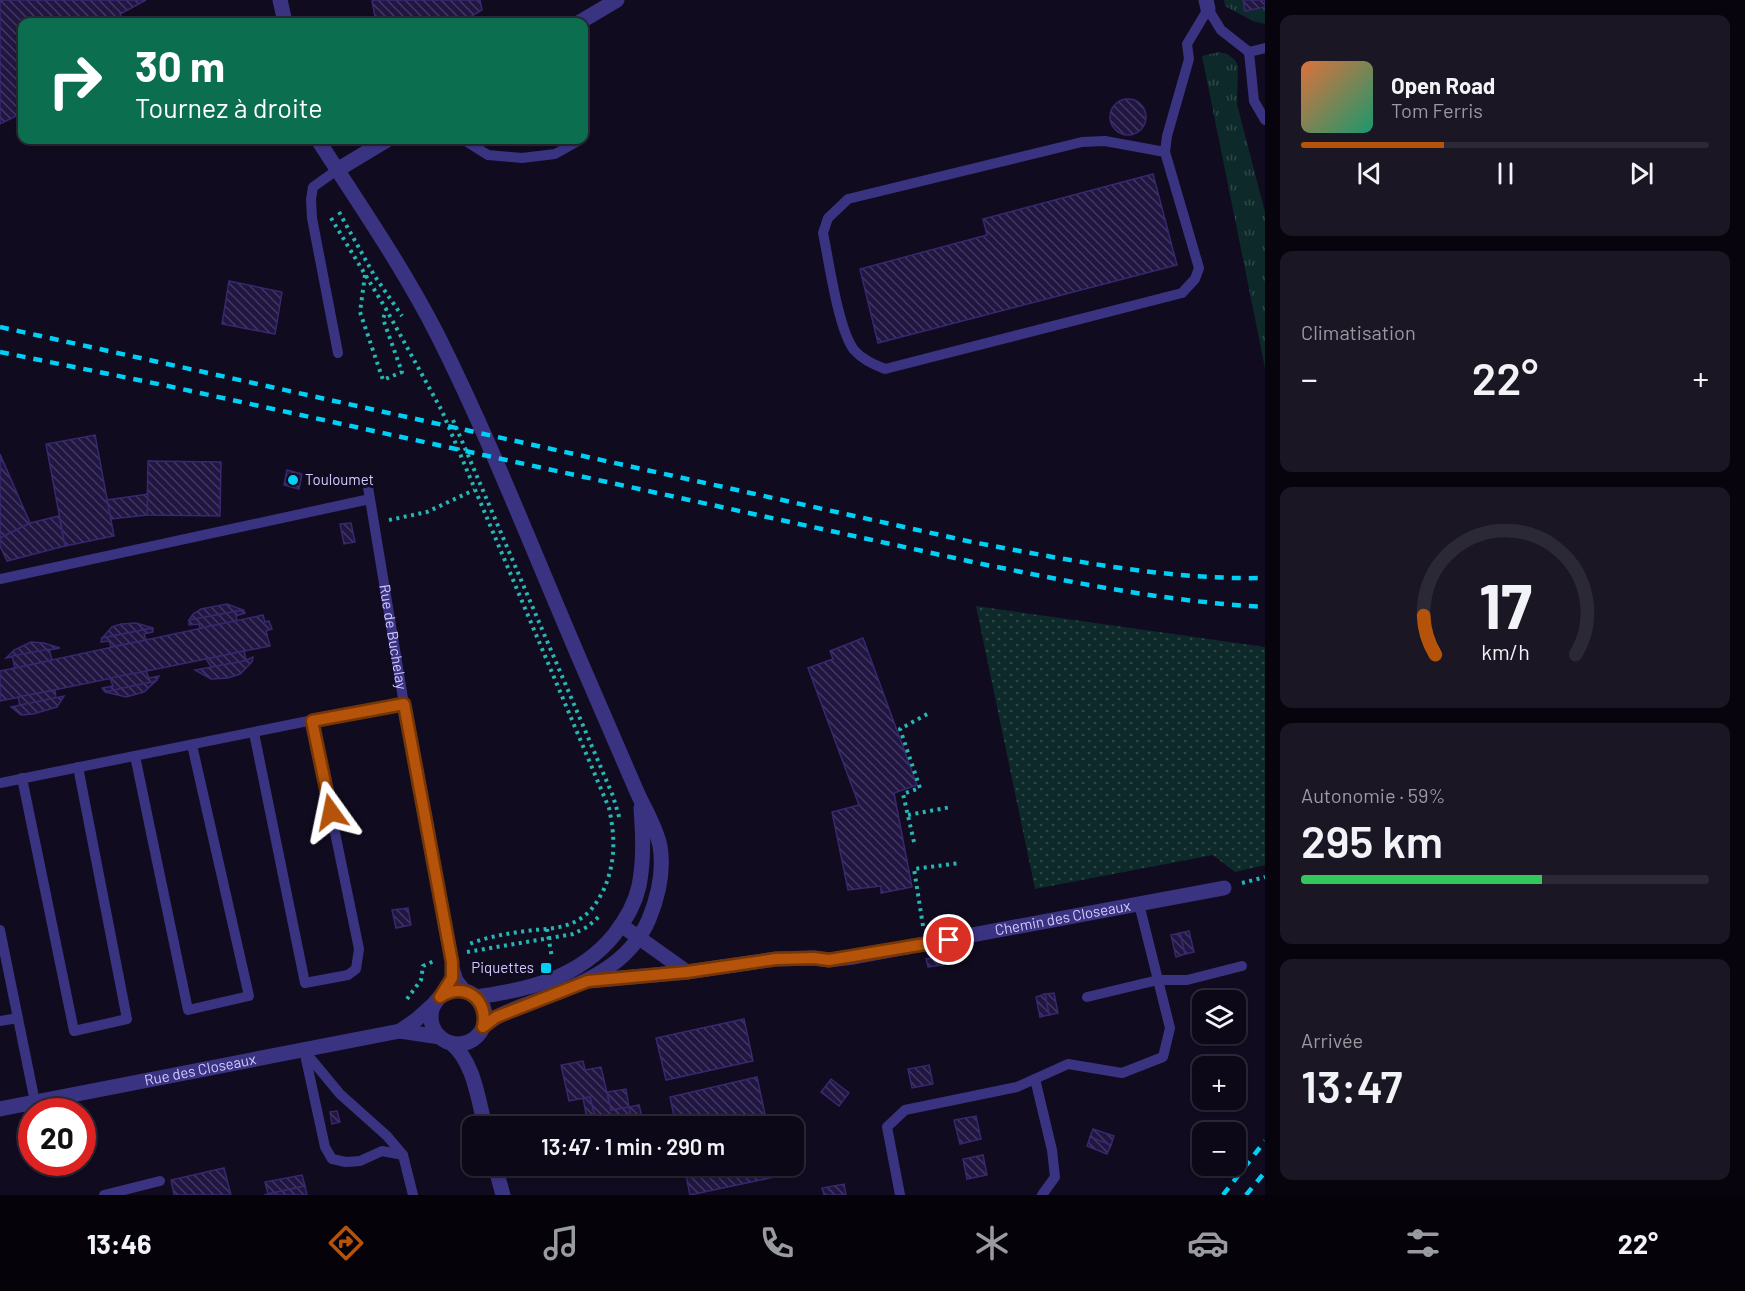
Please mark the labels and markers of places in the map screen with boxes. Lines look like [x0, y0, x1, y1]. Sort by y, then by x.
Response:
place label: Touloumet [305, 470, 374, 488]
marker: Touloumet [286, 473, 300, 487]
pin [923, 914, 974, 965]
place label: Piquettes [471, 958, 534, 976]
marker: Piquettes [539, 961, 553, 975]

